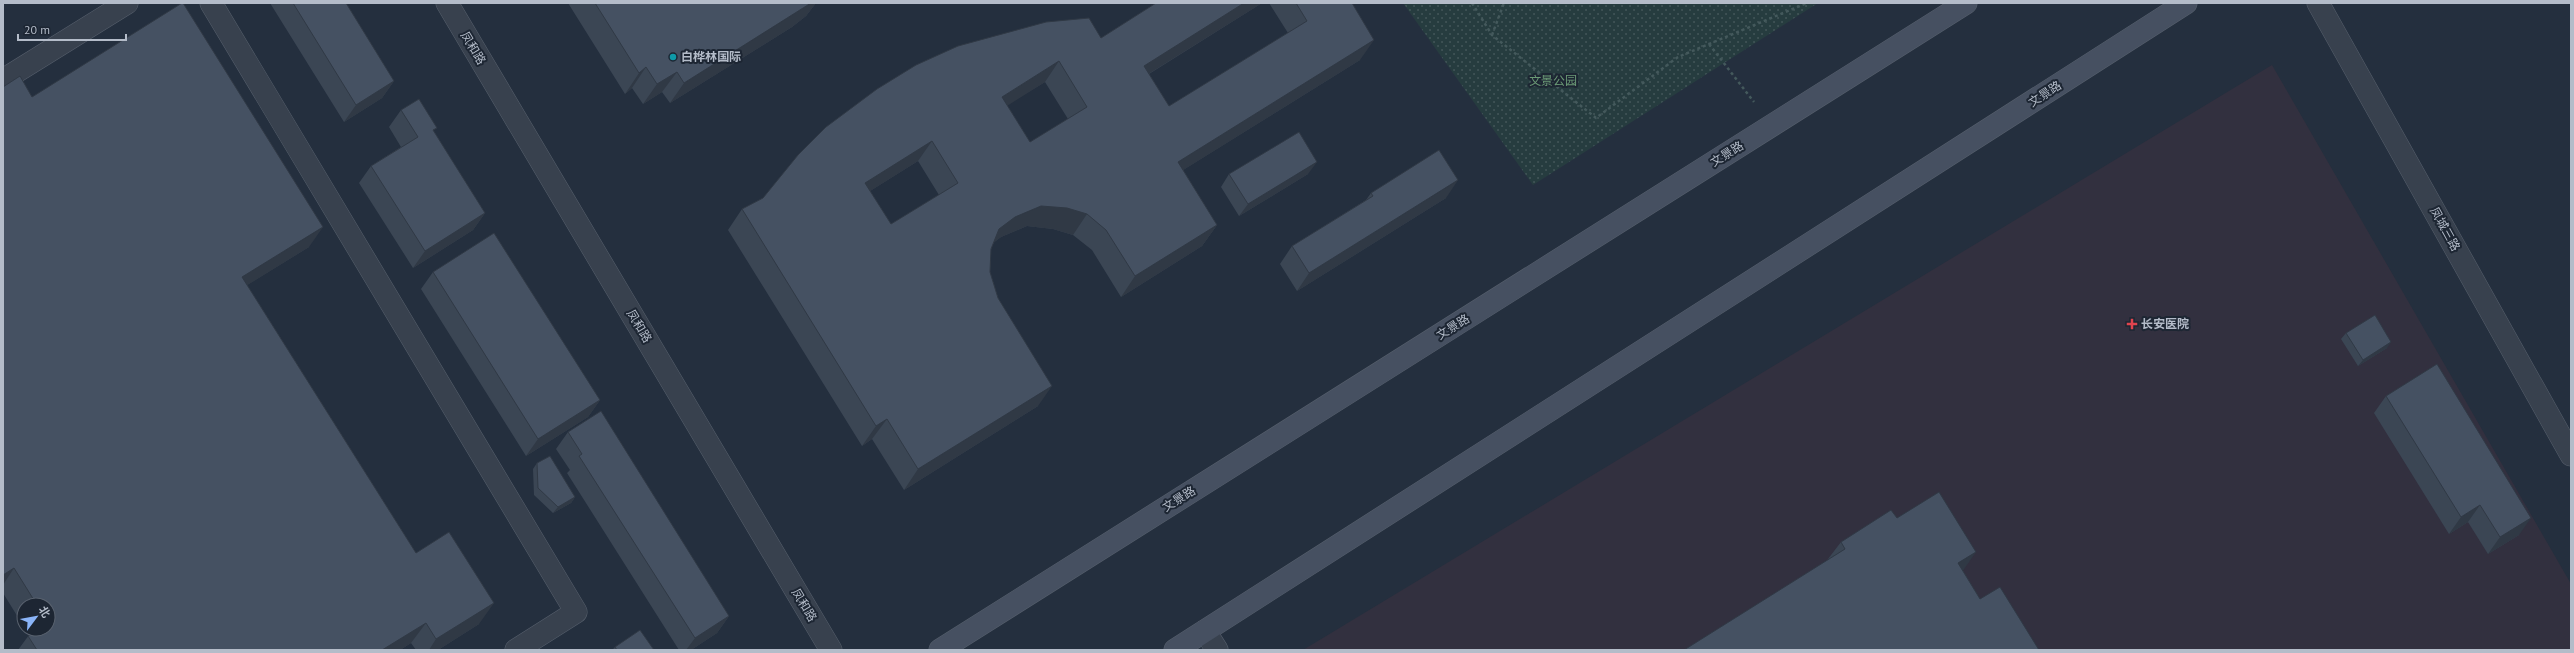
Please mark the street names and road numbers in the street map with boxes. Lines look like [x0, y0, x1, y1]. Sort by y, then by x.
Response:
street label: 凤和路 [458, 28, 489, 67]
street label: 文景路 [2026, 77, 2064, 110]
street label: 文景路 [1707, 138, 1746, 169]
street label: 凤城三路 [2427, 204, 2464, 253]
street label: 凤和路 [624, 306, 655, 345]
street label: 文景路 [1433, 311, 1472, 342]
street label: 文景路 [1159, 483, 1198, 514]
street label: 凤和路 [789, 585, 820, 624]

